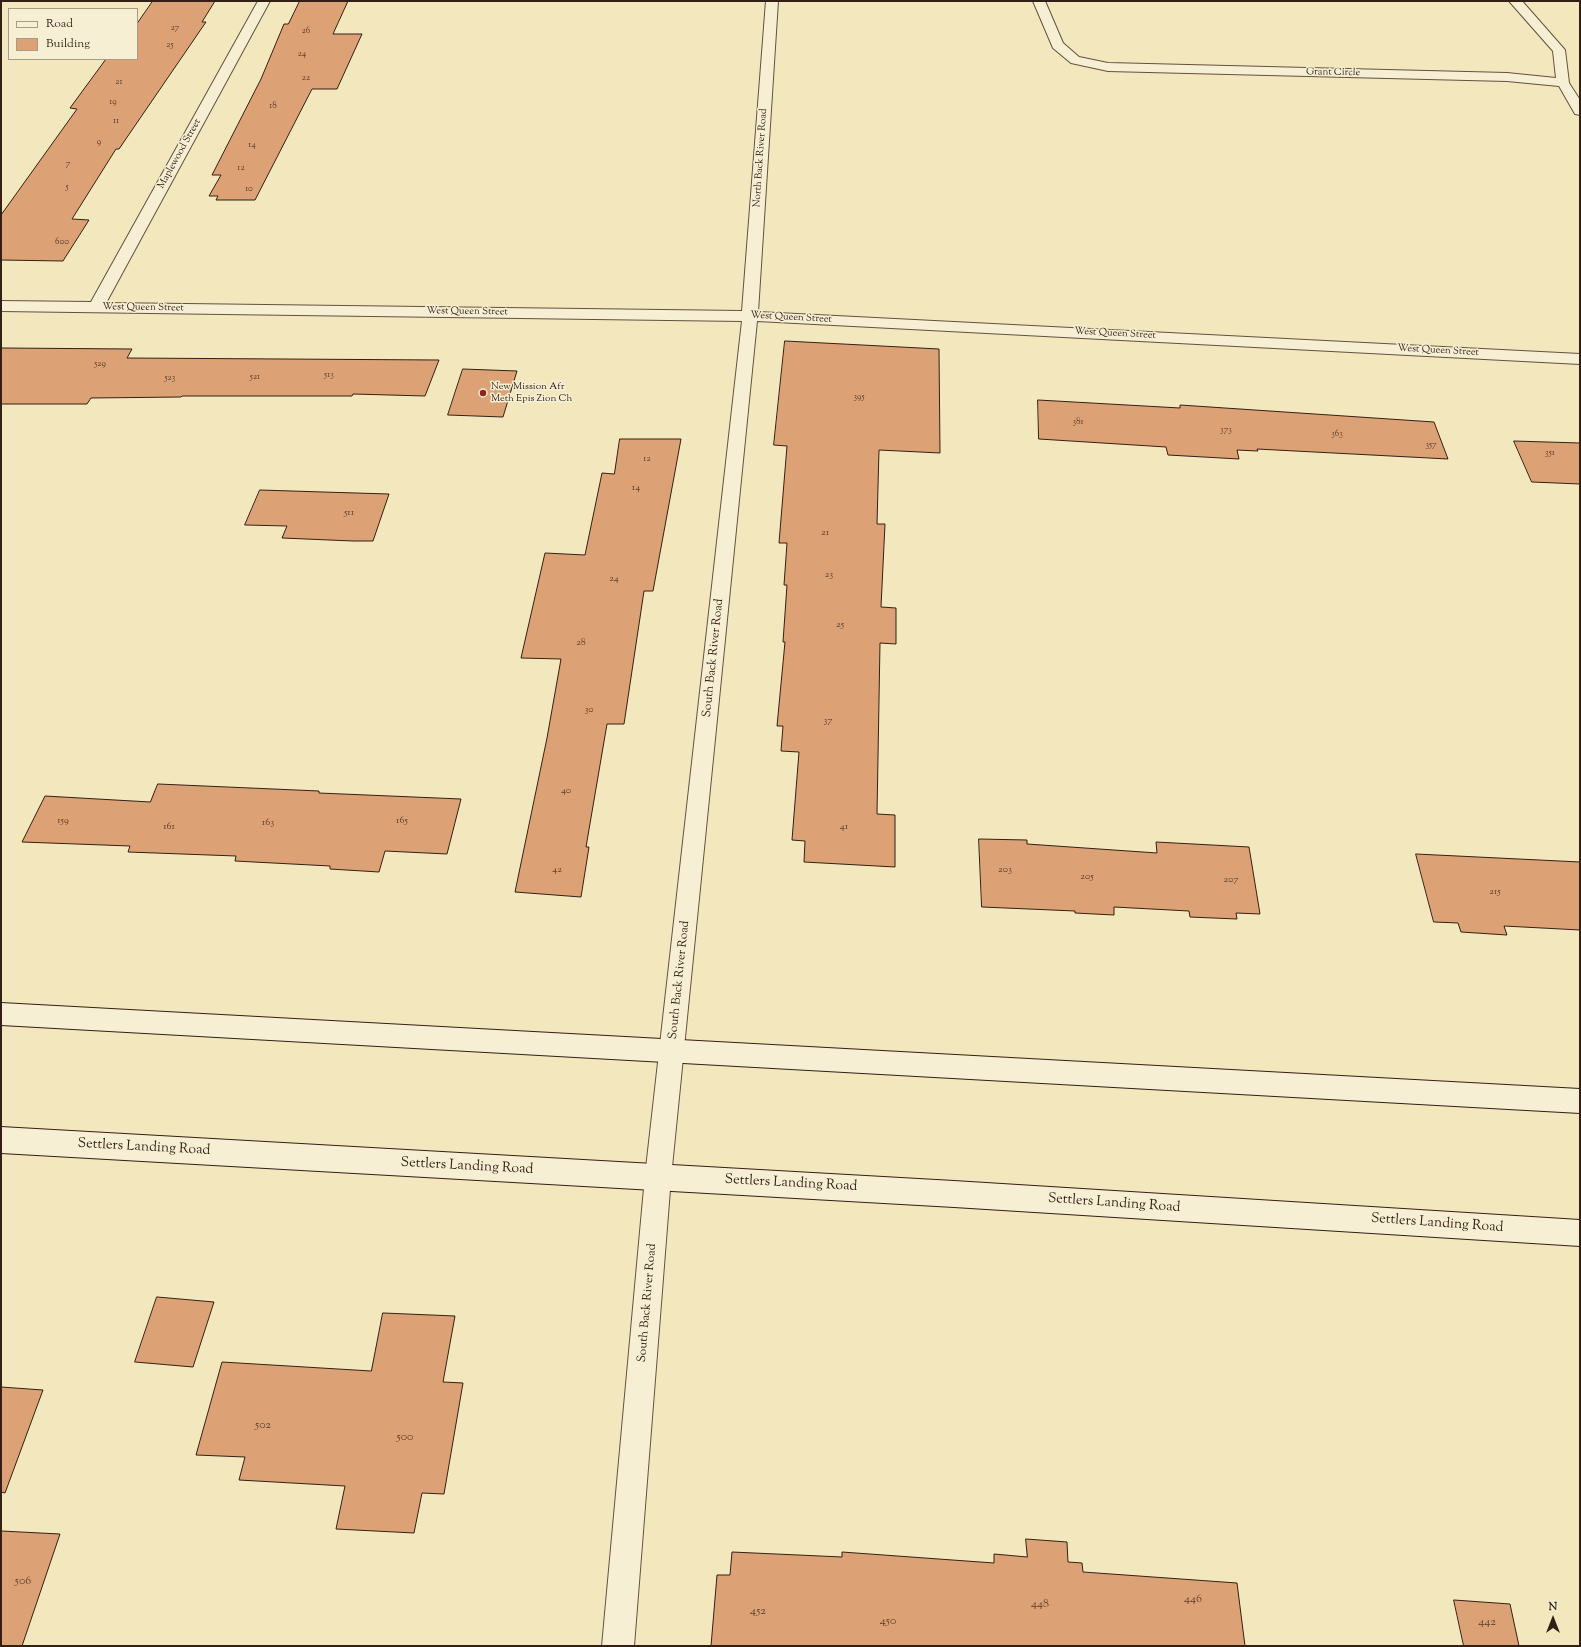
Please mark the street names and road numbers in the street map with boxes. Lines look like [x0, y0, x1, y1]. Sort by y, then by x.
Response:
street label: Grant Circle [1306, 67, 1360, 79]
street label: North Back River Road [752, 108, 770, 208]
street label: Maplewood Street [156, 117, 204, 191]
street label: West Queen Street [102, 301, 184, 315]
street label: West Queen Street [426, 305, 508, 319]
street label: West Queen Street [750, 310, 832, 326]
street label: West Queen Street [1074, 326, 1156, 342]
street label: West Queen Street [1397, 343, 1479, 359]
street label: South Back River Road [701, 598, 727, 718]
street label: South Back River Road [667, 920, 693, 1040]
street label: Settlers Landing Road [77, 1136, 211, 1160]
street label: Settlers Landing Road [400, 1155, 534, 1179]
street label: Settlers Landing Road [724, 1172, 858, 1196]
street label: Settlers Landing Road [1047, 1191, 1181, 1217]
street label: Settlers Landing Road [1370, 1211, 1504, 1237]
street label: South Back River Road [636, 1243, 660, 1363]

